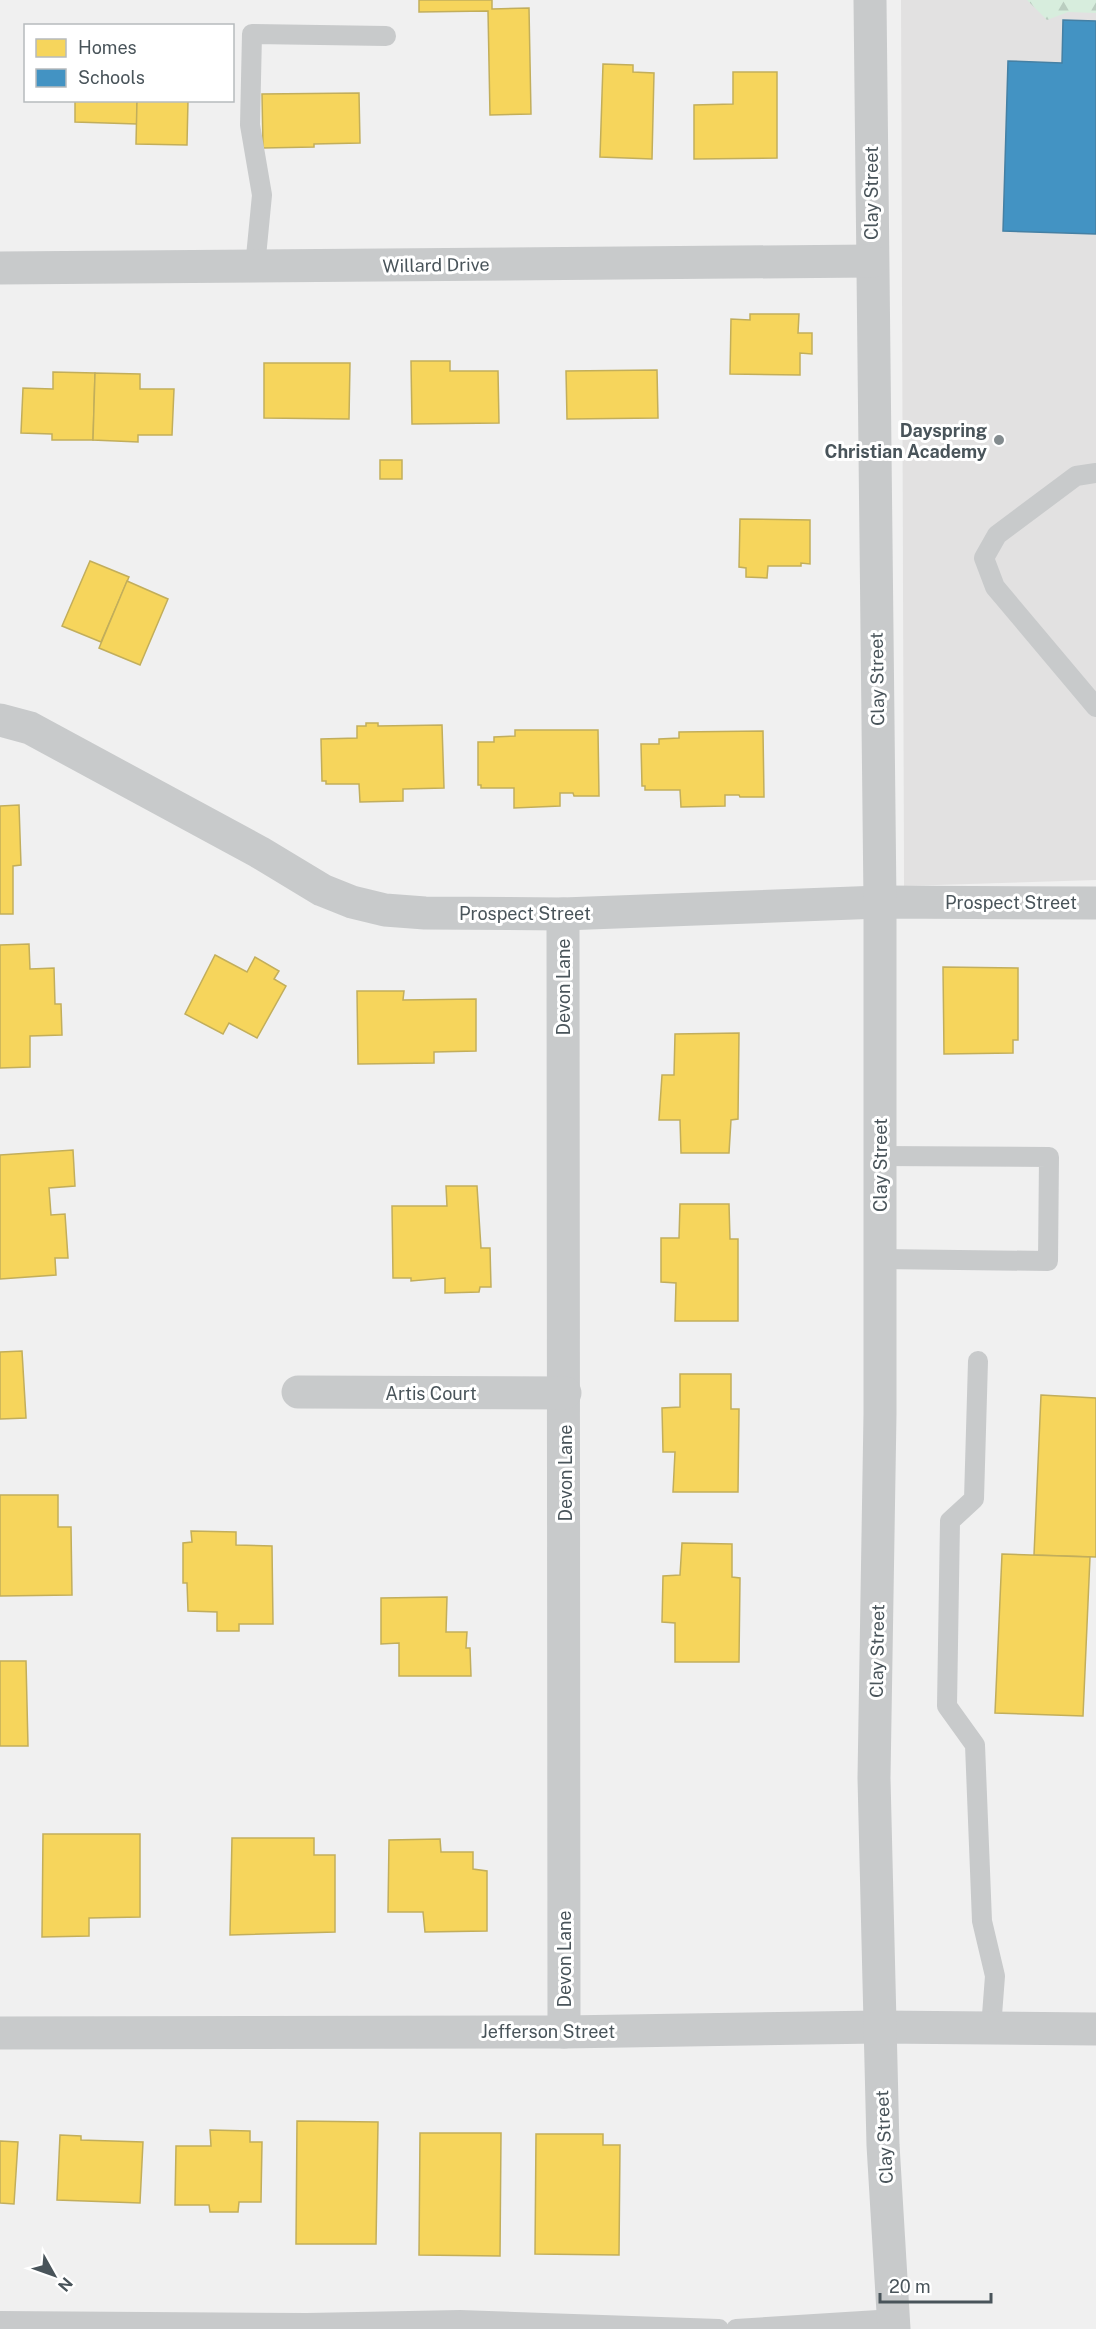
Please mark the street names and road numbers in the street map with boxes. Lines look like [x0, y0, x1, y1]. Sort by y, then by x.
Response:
street label: Clay Street [861, 146, 882, 240]
street label: Willard Drive [382, 254, 490, 276]
street label: Clay Street [866, 632, 888, 726]
street label: Prospect Street [945, 892, 1077, 913]
street label: Prospect Street [459, 903, 591, 924]
street label: Devon Lane [553, 939, 574, 1035]
street label: Clay Street [870, 1118, 891, 1212]
street label: Artis Court [385, 1383, 477, 1404]
street label: Devon Lane [555, 1425, 576, 1521]
street label: Clay Street [866, 1604, 888, 1698]
street label: Devon Lane [554, 1911, 575, 2007]
street label: Jefferson Street [481, 2021, 615, 2042]
street label: Clay Street [871, 2090, 897, 2184]

